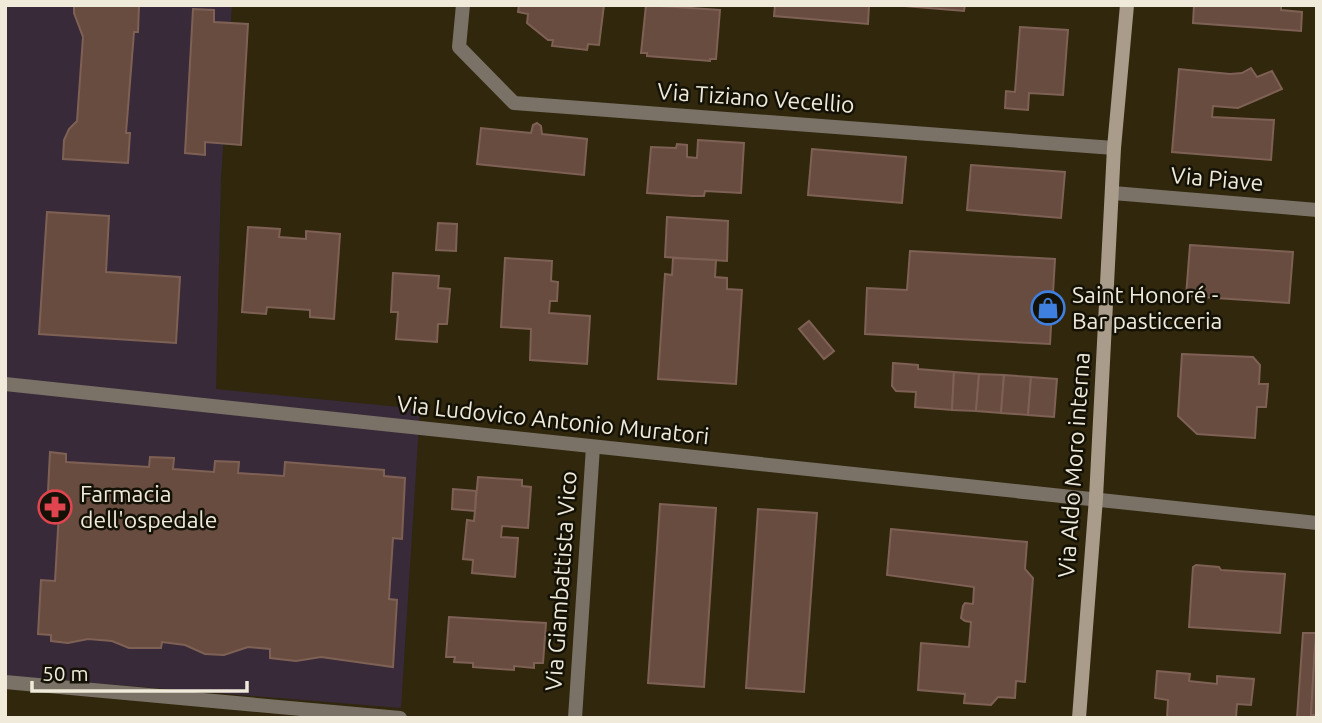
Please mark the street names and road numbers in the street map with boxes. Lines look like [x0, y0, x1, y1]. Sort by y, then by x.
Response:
street label: Via Tiziano Vecellio [657, 78, 855, 117]
street label: Via Piave [1170, 162, 1264, 195]
street label: Via Aldo Moro interna [1053, 351, 1094, 579]
street label: Via Ludovico Antonio Muratori [395, 391, 711, 448]
street label: Via Giambattista Vico [540, 470, 581, 692]

